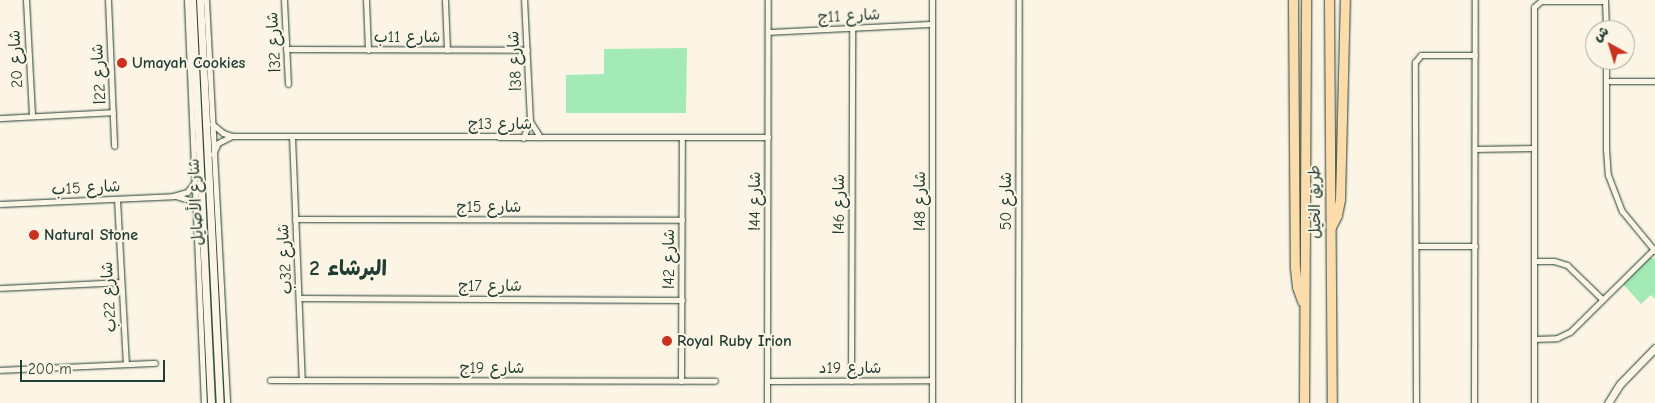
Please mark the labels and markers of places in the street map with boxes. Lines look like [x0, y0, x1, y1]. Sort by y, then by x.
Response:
place label: Umayah Cookies [132, 53, 245, 73]
marker: Umayah Cookies [116, 57, 128, 69]
place label: Natural Stone [44, 225, 138, 245]
marker: Natural Stone [28, 229, 40, 241]
place label: Royal Ruby Irion [677, 331, 792, 351]
marker: Royal Ruby Irion [661, 335, 673, 347]

